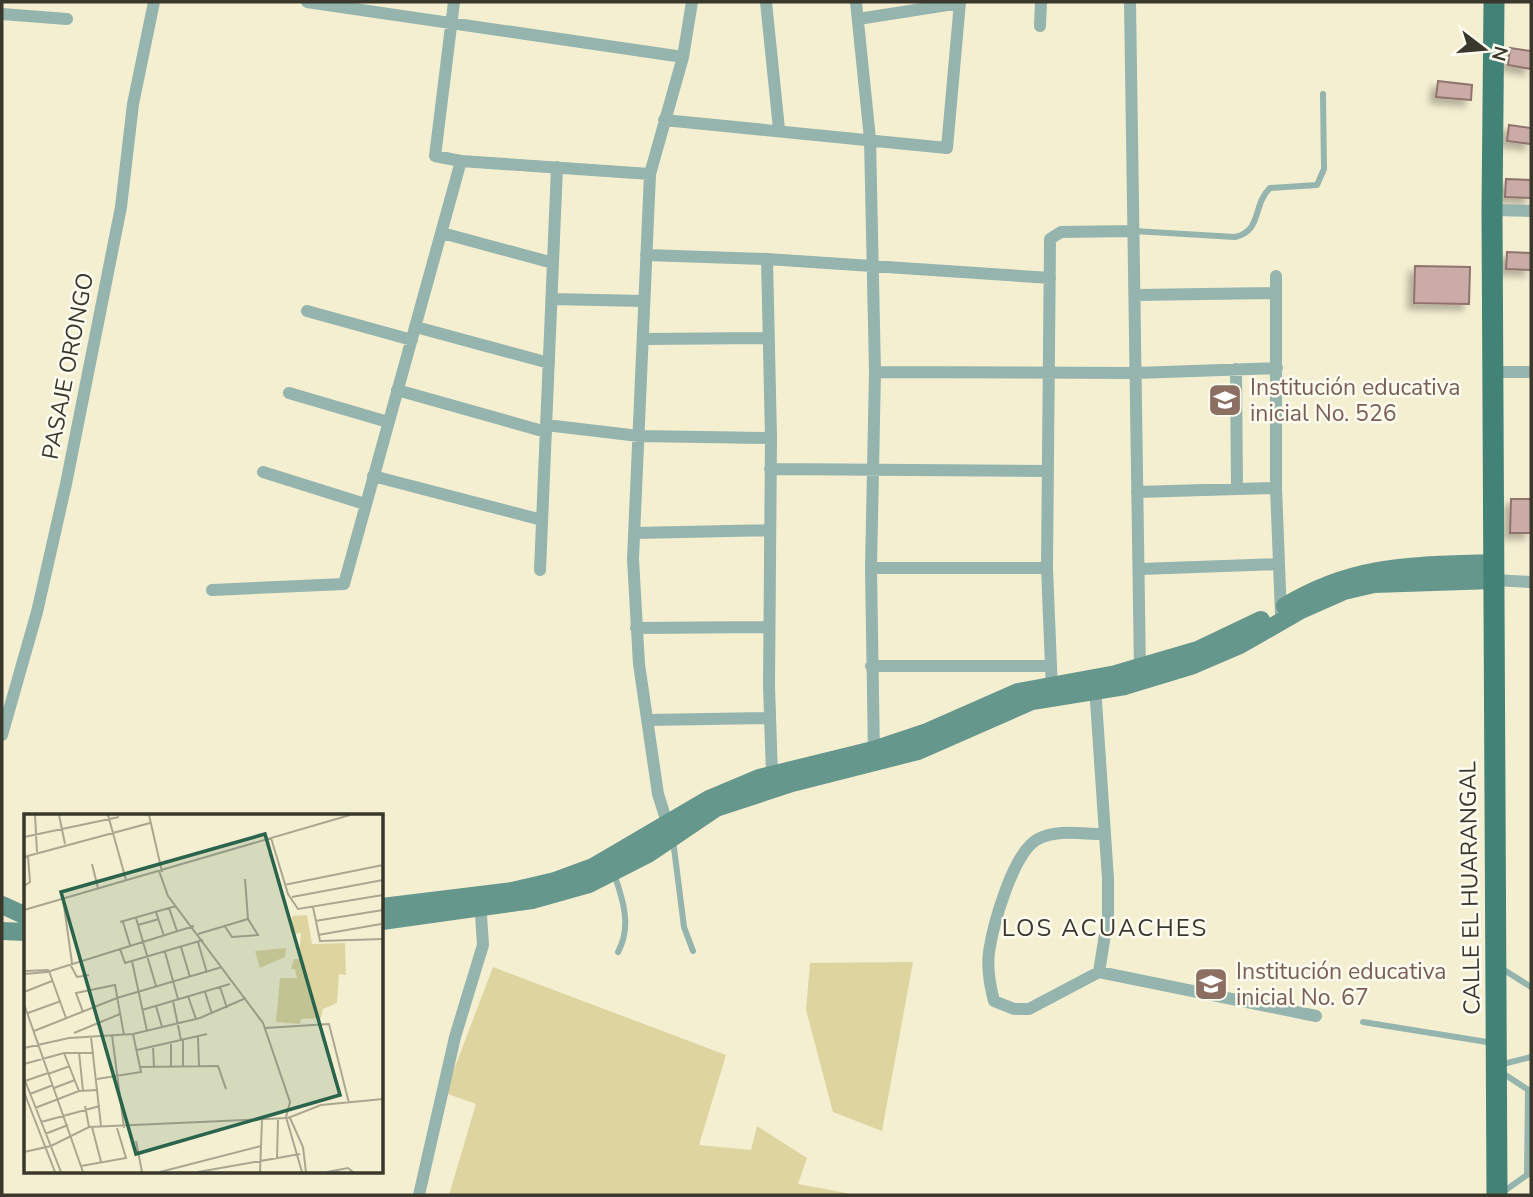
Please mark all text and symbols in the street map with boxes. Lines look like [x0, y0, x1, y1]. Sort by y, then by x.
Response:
north arrow [1449, 14, 1519, 84]
text: N [1485, 43, 1514, 64]
street label: PASAJE ORONGO [35, 270, 101, 462]
place label: Institución educativa inicial No. 526 [1250, 372, 1460, 429]
school or university icon: Institución educativa inicial No. 526 [1206, 381, 1244, 419]
street label: CALLE EL HUARANGAL [1452, 760, 1488, 1015]
inset map [24, 814, 383, 1172]
district label: LOS ACUACHES [1002, 912, 1208, 944]
place label: Institución educativa inicial No. 67 [1236, 956, 1446, 1013]
school or university icon: Institución educativa inicial No. 67 [1192, 965, 1230, 1003]

